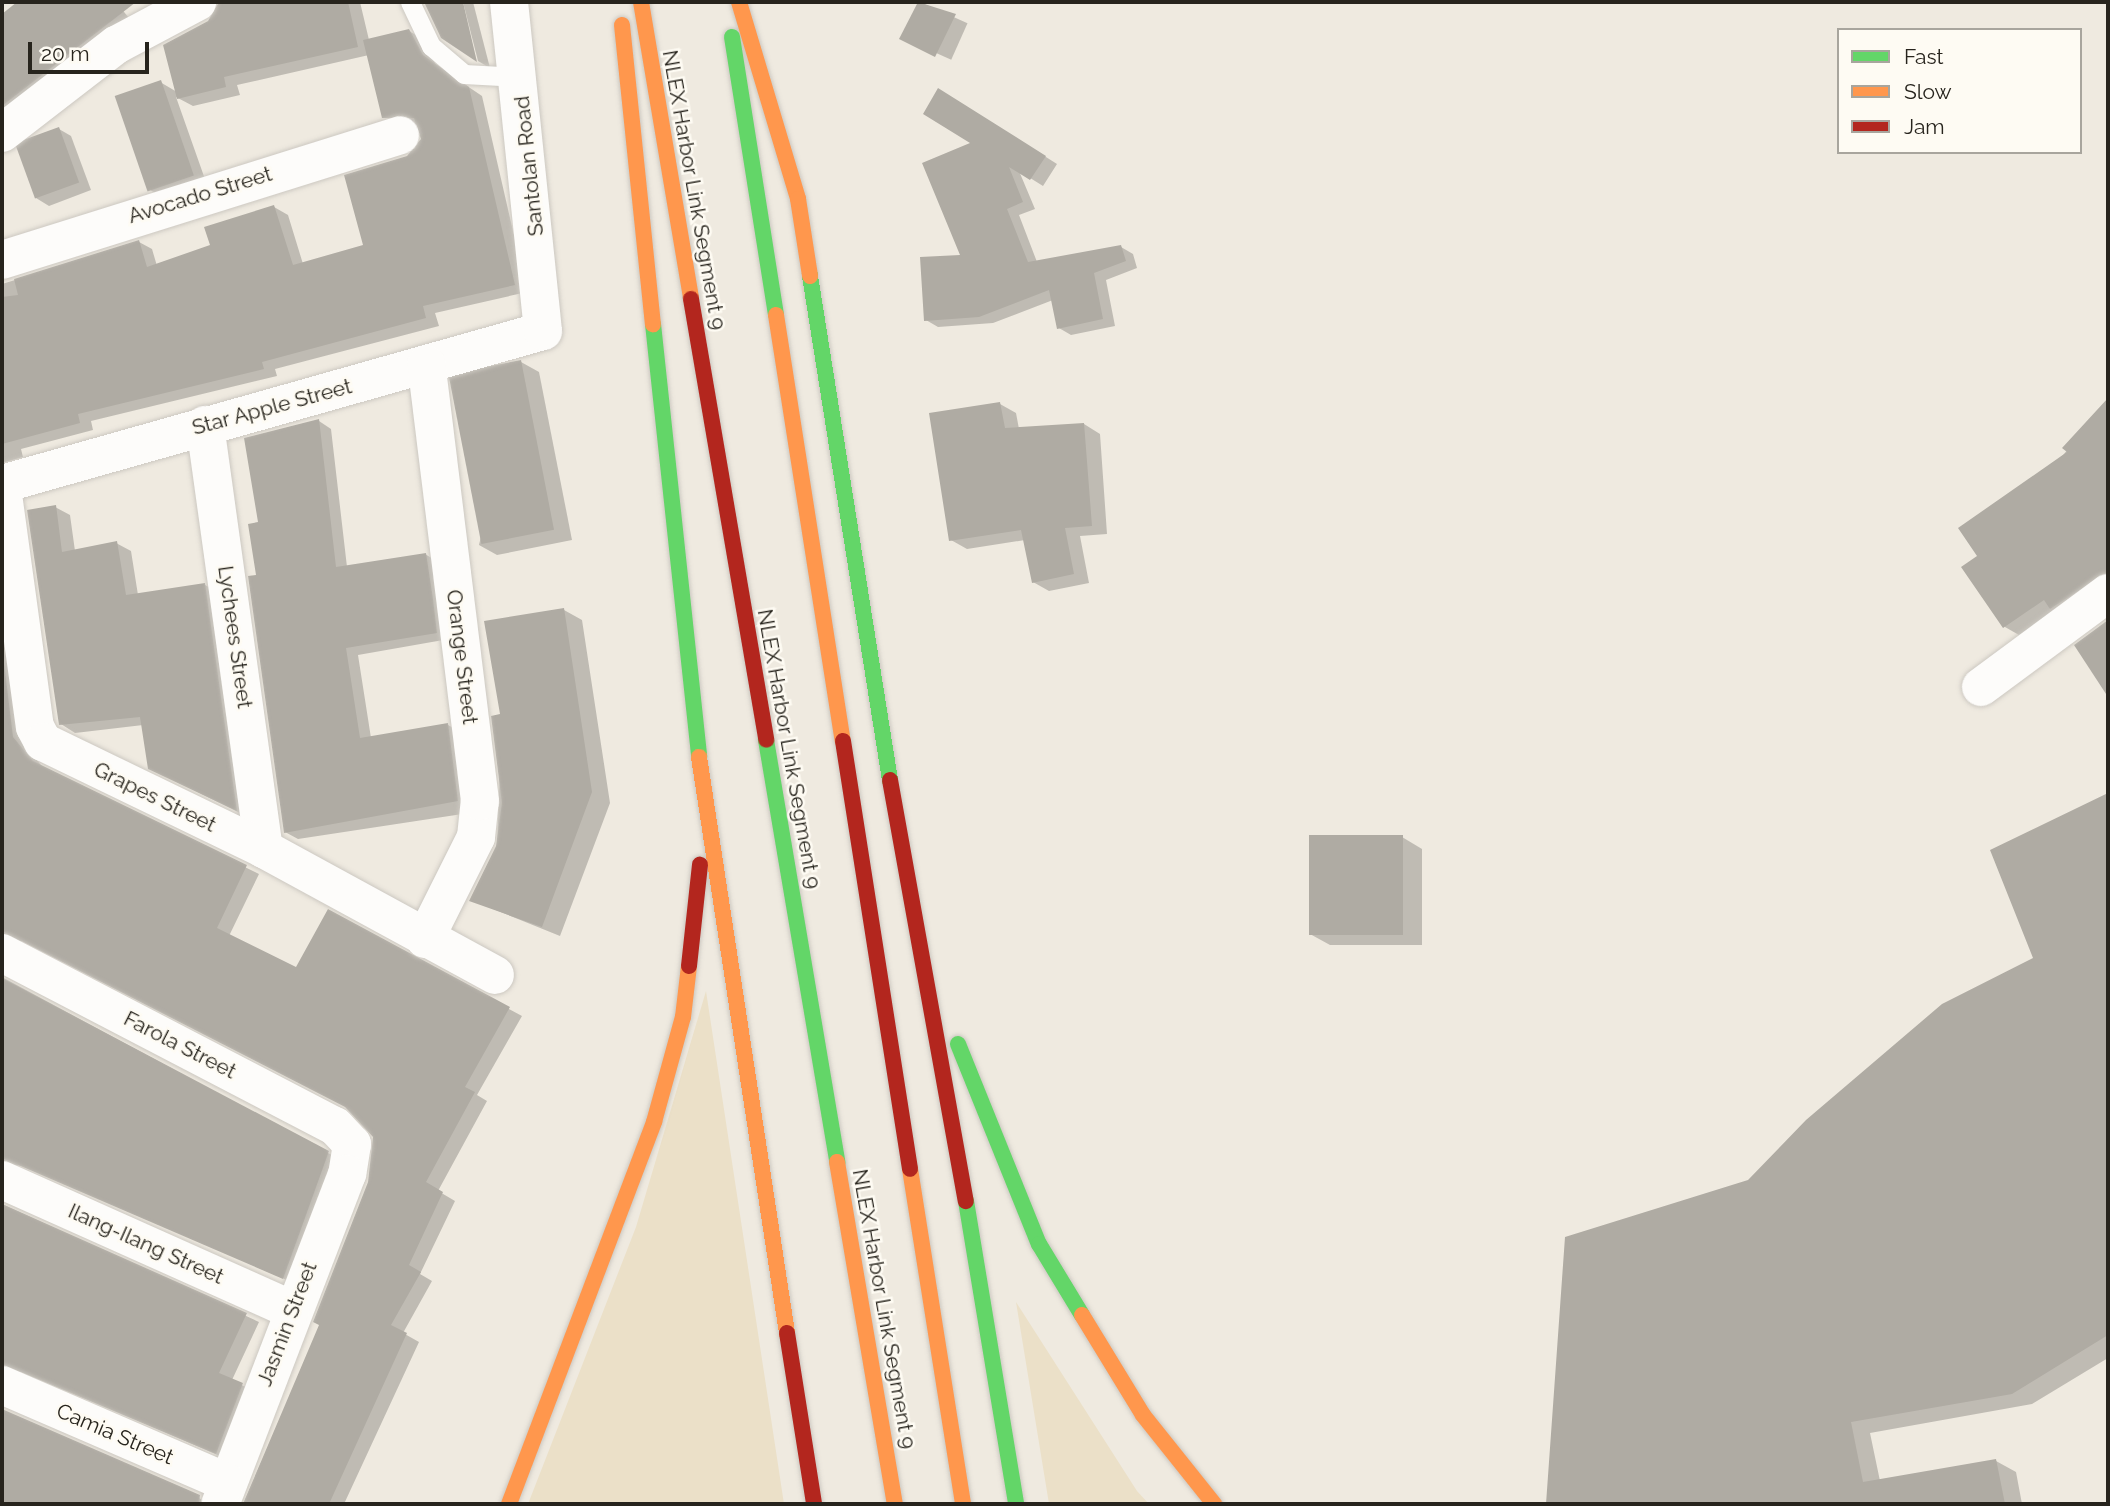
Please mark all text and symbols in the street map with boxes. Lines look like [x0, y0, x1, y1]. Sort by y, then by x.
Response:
scale bar [32, 28, 152, 72]
legend [1837, 28, 2082, 154]
text: 20 m [41, 41, 89, 66]
text: Fast [1904, 44, 1944, 69]
street label: NLEX Harbor Link Segment 9 [657, 48, 731, 332]
text: Slow [1904, 79, 1952, 104]
street label: Santolan Road [509, 95, 549, 237]
text: Jam [1904, 114, 1945, 139]
street label: Avocado Street [125, 161, 275, 229]
street label: Star Apple Street [189, 373, 355, 441]
street label: Lychees Street [213, 564, 257, 710]
street label: Orange Street [441, 588, 483, 726]
street label: NLEX Harbor Link Segment 9 [752, 607, 826, 891]
street label: Grapes Street [90, 757, 220, 837]
street label: Farola Street [120, 1006, 240, 1084]
street label: NLEX Harbor Link Segment 9 [847, 1167, 921, 1451]
street label: Ilang-Ilang Street [64, 1198, 228, 1290]
street label: Jasmin Street [252, 1258, 322, 1390]
street label: Camia Street [53, 1398, 177, 1470]

